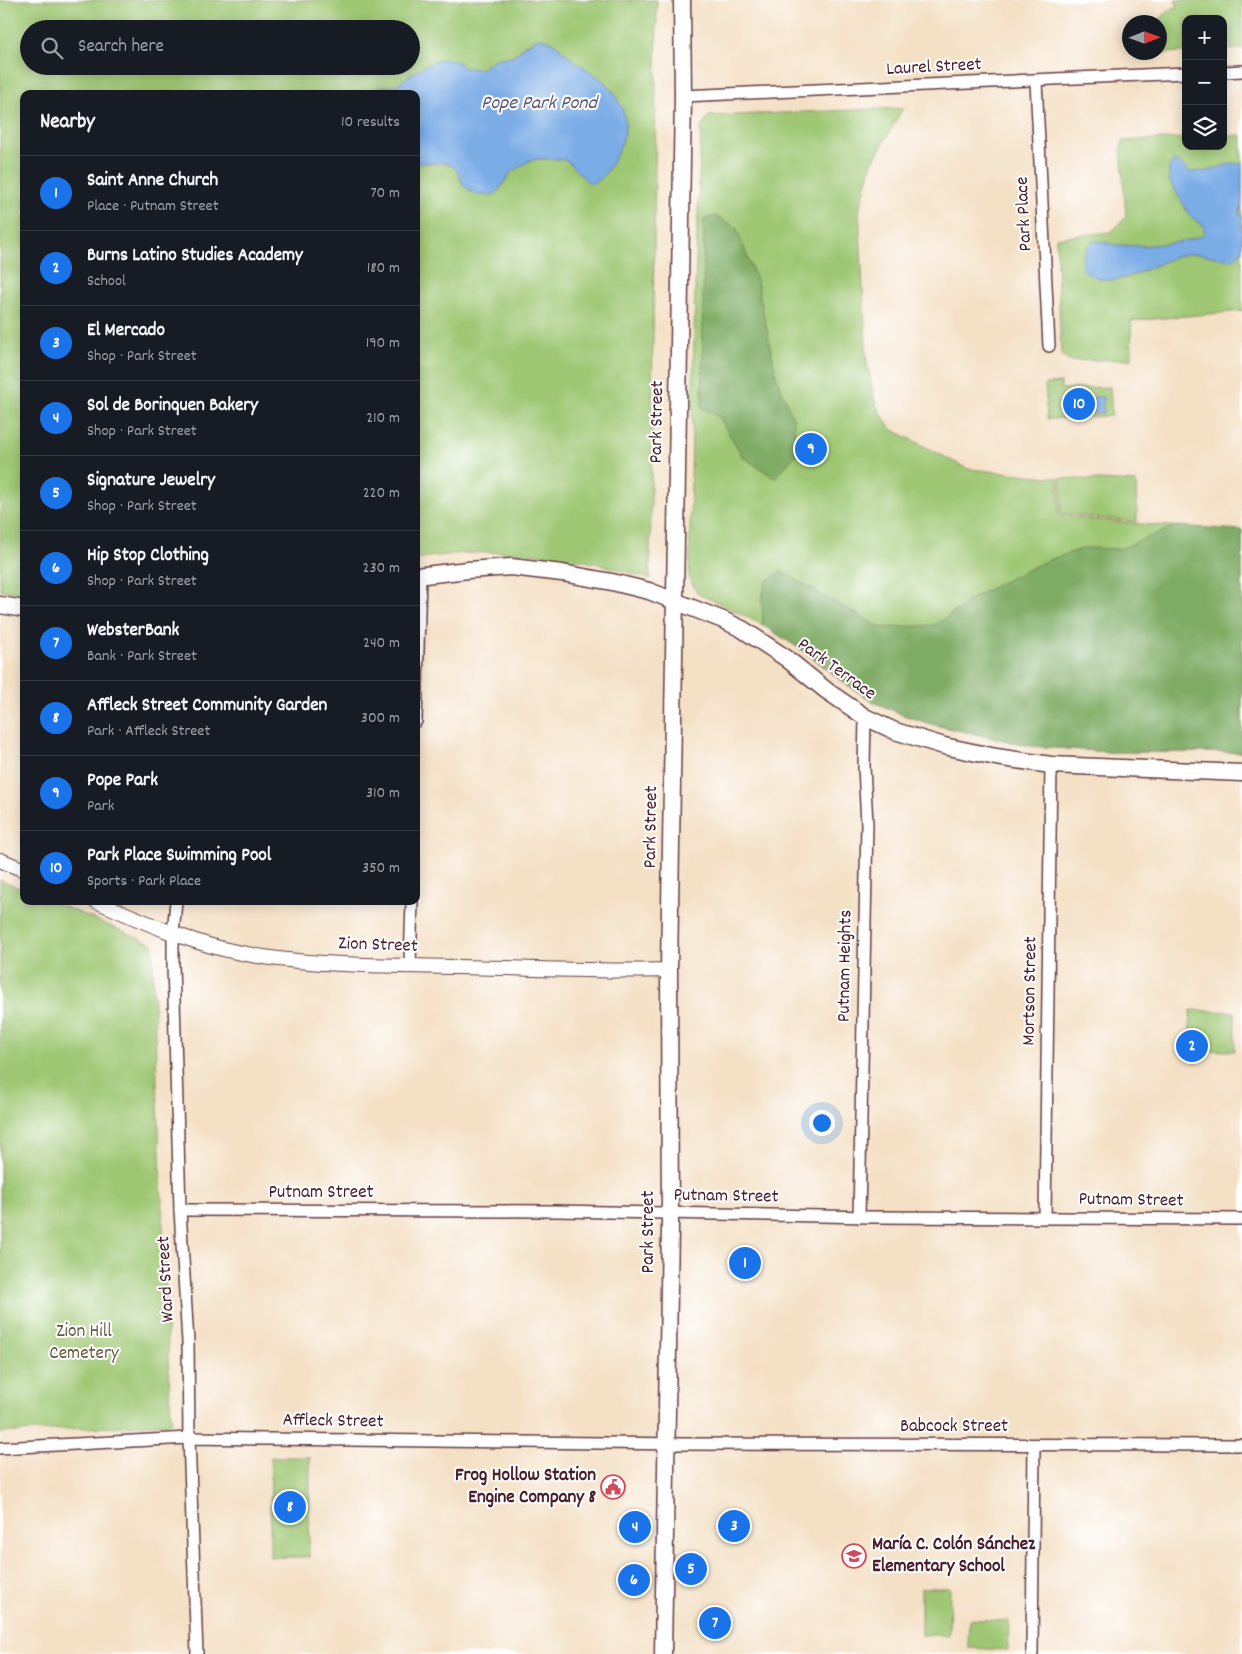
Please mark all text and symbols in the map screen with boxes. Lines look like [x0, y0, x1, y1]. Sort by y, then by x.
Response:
north arrow [1122, 15, 1167, 60]
map controls [1182, 15, 1227, 150]
button: + [1182, 15, 1227, 60]
search box [20, 20, 420, 75]
icon: search [38, 34, 66, 62]
text: Search here [78, 34, 164, 61]
street label: Laurel Street [886, 52, 982, 84]
button: − [1182, 60, 1227, 105]
water label: Pope Park Pond [481, 90, 600, 118]
button: layers [1182, 105, 1227, 150]
text: Nearby [40, 108, 95, 138]
text: 10 results [341, 111, 400, 134]
text: Saint Anne Church [87, 168, 218, 195]
street label: Park Place [1010, 176, 1040, 252]
text: 1 [54, 182, 58, 205]
text: 70 m [370, 182, 400, 205]
text: Place · Putnam Street [87, 195, 219, 218]
text: Burns Latino Studies Academy [87, 243, 303, 270]
text: 2 [53, 257, 60, 280]
text: 180 m [367, 257, 400, 280]
text: School [87, 270, 126, 293]
text: El Mercado [87, 318, 165, 345]
text: 3 [52, 332, 60, 355]
text: 190 m [366, 332, 400, 355]
text: Shop · Park Street [87, 345, 197, 368]
street label: Park Street [644, 380, 672, 464]
pin: 10 [1063, 385, 1095, 423]
text: Sol de Borinquen Bakery [87, 393, 258, 420]
text: 4 [53, 407, 59, 430]
text: 210 m [366, 407, 400, 430]
text: Shop · Park Street [87, 420, 197, 443]
pin: 9 [795, 430, 827, 468]
text: Signature Jewelry [87, 468, 215, 495]
text: 5 [52, 482, 60, 505]
text: 220 m [363, 482, 400, 505]
text: Shop · Park Street [87, 495, 197, 518]
text: Hip Stop Clothing [87, 543, 209, 570]
text: 6 [52, 557, 60, 580]
text: 230 m [363, 557, 400, 580]
text: Shop · Park Street [87, 570, 197, 593]
text: WebsterBank [87, 618, 179, 645]
text: 7 [53, 632, 59, 655]
text: 240 m [363, 632, 400, 655]
street label: Park Terrace [791, 632, 881, 708]
text: Bank · Park Street [87, 645, 197, 668]
text: Affleck Street Community Garden [87, 693, 327, 720]
text: 8 [53, 707, 59, 730]
text: 300 m [361, 707, 400, 730]
text: Park · Affleck Street [87, 720, 210, 743]
text: Pope Park [87, 768, 158, 795]
text: 9 [52, 782, 60, 805]
text: 310 m [366, 782, 400, 805]
street label: Park Street [638, 785, 666, 869]
text: Park [87, 795, 114, 818]
text: Park Place Swimming Pool [87, 843, 271, 870]
text: 10 [50, 857, 62, 880]
text: 350 m [362, 857, 400, 880]
text: Sports · Park Place [87, 870, 201, 893]
street label: Putnam Heights [832, 910, 860, 1022]
street label: Zion Street [338, 931, 418, 961]
street label: Mortson Street [1017, 936, 1045, 1046]
pin: 2 [1176, 1027, 1208, 1065]
your location [809, 1110, 835, 1136]
street label: Putnam Street [268, 1180, 374, 1207]
street label: Putnam Street [673, 1183, 779, 1211]
street label: Putnam Street [1078, 1187, 1184, 1215]
street label: Park Street [636, 1191, 663, 1273]
street label: Ward Street [151, 1235, 183, 1323]
pin: 1 [729, 1244, 761, 1282]
park label: Zion Hill Cemetery [49, 1319, 119, 1368]
street label: Affleck Street [282, 1408, 384, 1436]
street label: Babcock Street [900, 1414, 1008, 1441]
place label: Frog Hollow Station Engine Company 8 [455, 1463, 596, 1512]
public building icon: Frog Hollow Station Engine Company 8 [600, 1474, 626, 1500]
pin: 8 [274, 1488, 306, 1526]
pin: 3 [718, 1507, 750, 1545]
pin: 4 [619, 1508, 651, 1546]
place label: María C. Colón Sánchez Elementary School [872, 1532, 1036, 1581]
school or university icon: María C. Colón Sánchez Elementary School [841, 1543, 867, 1569]
pin: 5 [675, 1550, 707, 1588]
pin: 6 [618, 1561, 650, 1599]
pin: 7 [699, 1604, 731, 1642]

